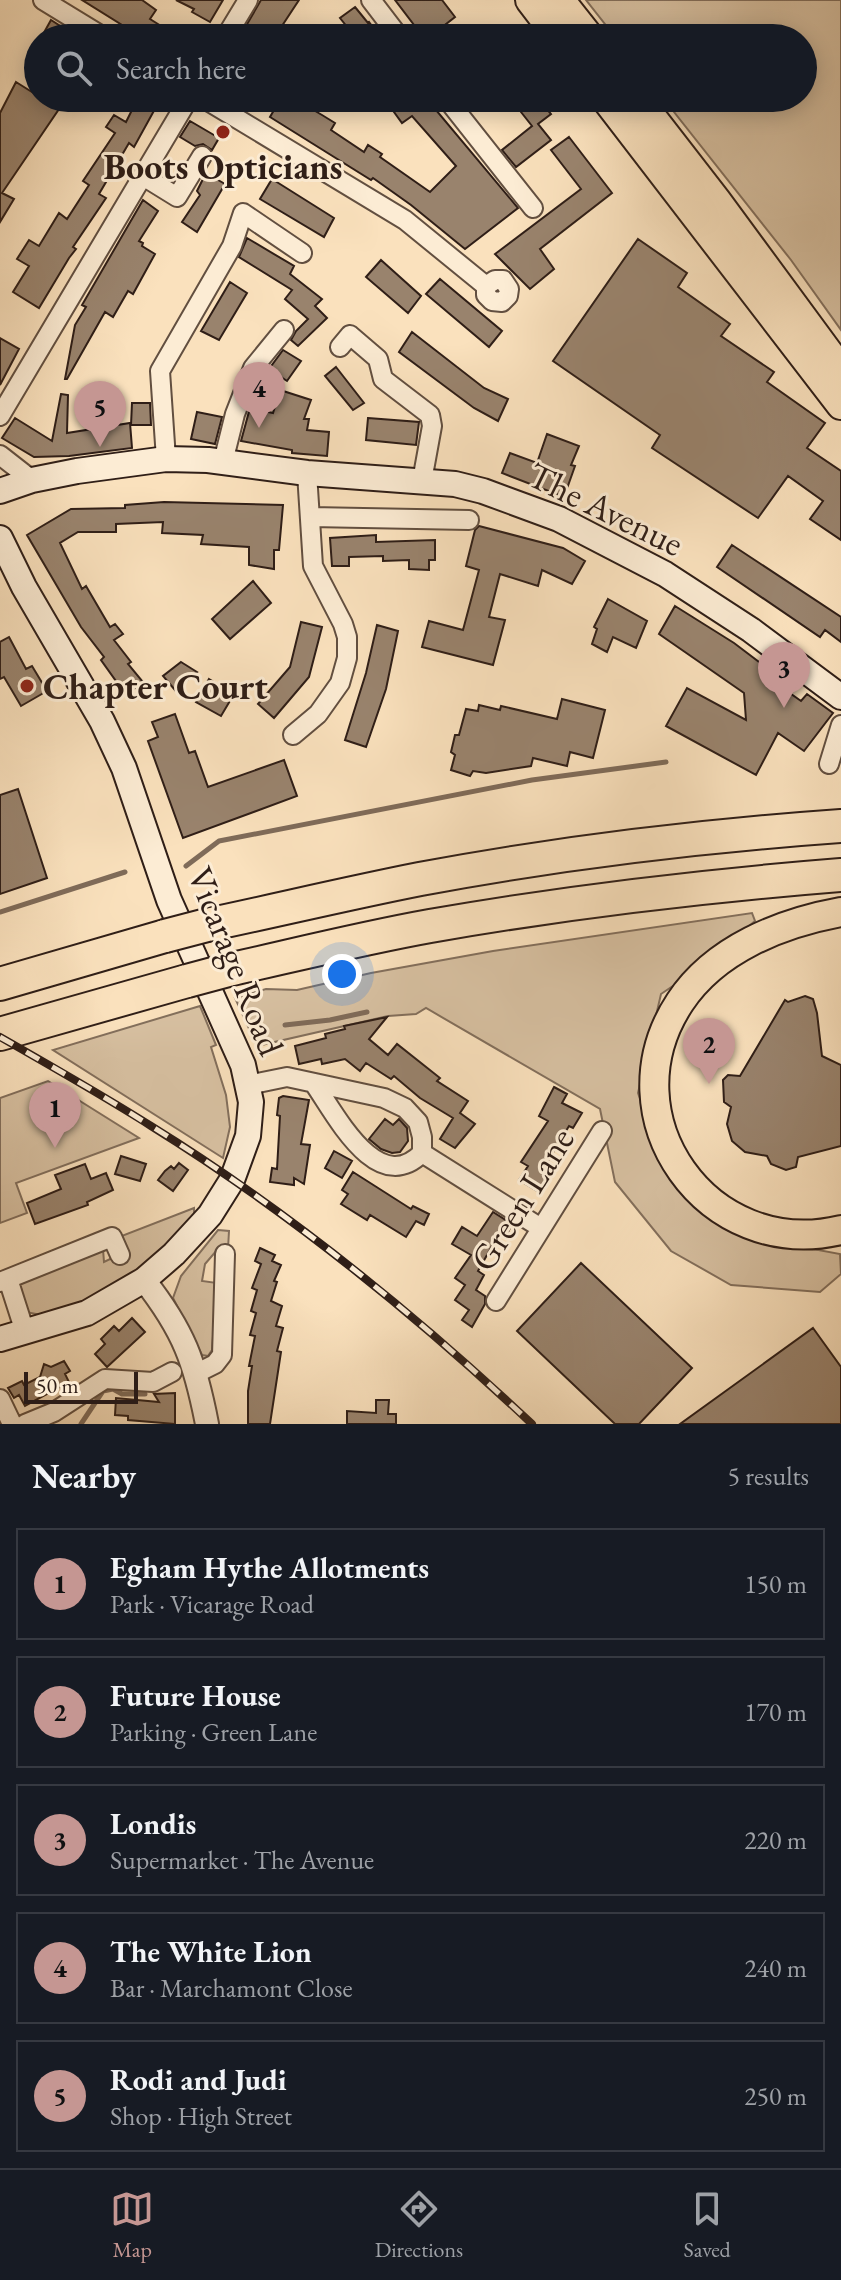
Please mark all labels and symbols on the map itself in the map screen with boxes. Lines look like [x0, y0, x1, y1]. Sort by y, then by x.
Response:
marker: Boots Opticians [214, 123, 232, 141]
place label: Boots Opticians [104, 143, 343, 190]
pin: 4 [233, 362, 285, 428]
pin: 5 [74, 381, 126, 447]
street label: The Avenue [521, 451, 691, 567]
pin: 3 [758, 642, 810, 708]
place label: Chapter Court [43, 663, 268, 710]
marker: Chapter Court [18, 677, 36, 695]
street label: Vicarage Road [177, 860, 295, 1063]
your location [322, 954, 362, 994]
pin: 2 [683, 1018, 735, 1084]
pin: 1 [29, 1082, 81, 1148]
street label: Green Lane [460, 1118, 584, 1280]
scale bar [24, 1368, 138, 1404]

